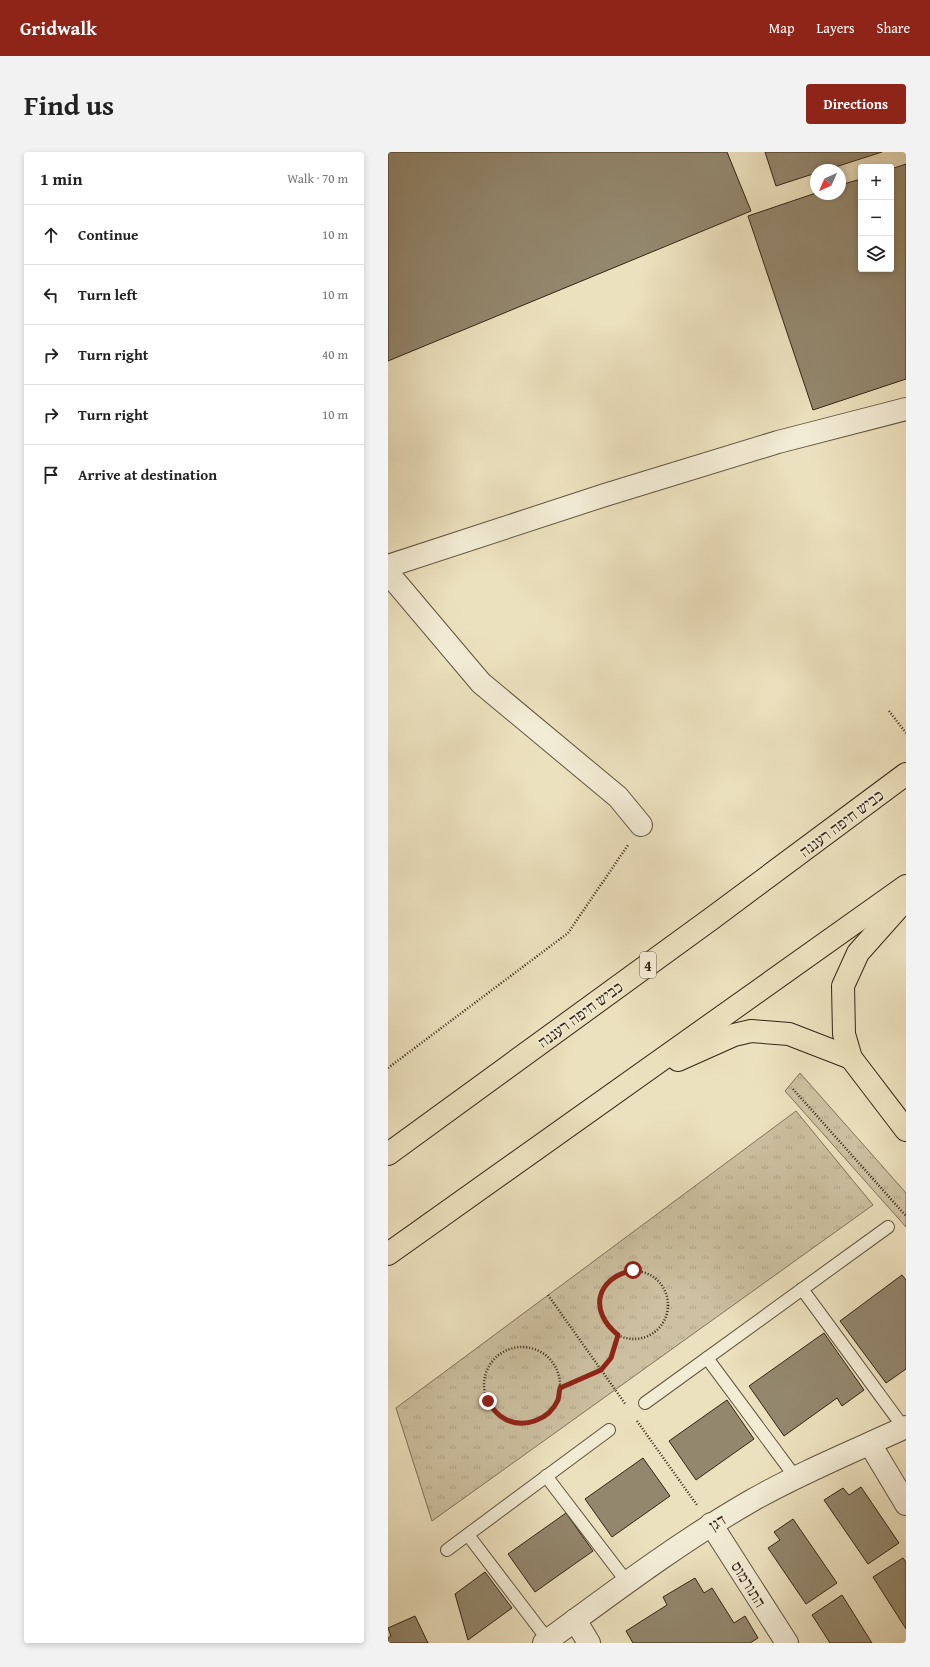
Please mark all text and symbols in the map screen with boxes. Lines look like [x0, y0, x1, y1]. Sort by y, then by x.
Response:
text: Gridwalk [20, 14, 97, 42]
text: Map [769, 18, 795, 38]
text: Layers [817, 18, 855, 38]
text: Share [877, 18, 910, 38]
text: Find us [24, 84, 114, 125]
button: Directions [806, 84, 906, 124]
north arrow [810, 164, 846, 200]
map controls [858, 164, 894, 272]
button: + [858, 164, 894, 200]
text: 1 min [40, 166, 82, 191]
text: Walk · 70 m [287, 169, 348, 188]
button: − [858, 200, 894, 236]
icon: ahead [40, 224, 62, 246]
text: Continue [78, 224, 139, 245]
text: 10 m [322, 225, 348, 244]
button: layers [858, 236, 894, 272]
icon: left [40, 284, 62, 306]
text: Turn left [78, 284, 137, 305]
text: 10 m [322, 285, 348, 304]
icon: right [40, 344, 62, 366]
text: Turn right [78, 344, 149, 365]
text: 40 m [322, 345, 348, 364]
icon: right [40, 404, 62, 426]
text: Turn right [78, 404, 149, 425]
text: 10 m [322, 405, 348, 424]
icon: arrive [40, 464, 62, 486]
text: Arrive at destination [78, 464, 217, 485]
street label: כביש חיפה רעננה [794, 783, 888, 863]
road number: 4 [640, 952, 656, 978]
street label: כביש חיפה רעננה [532, 975, 628, 1053]
route start [624, 1261, 642, 1279]
route end [479, 1392, 497, 1410]
street label: דגן [704, 1507, 730, 1537]
street label: התורמוס [725, 1556, 773, 1612]

